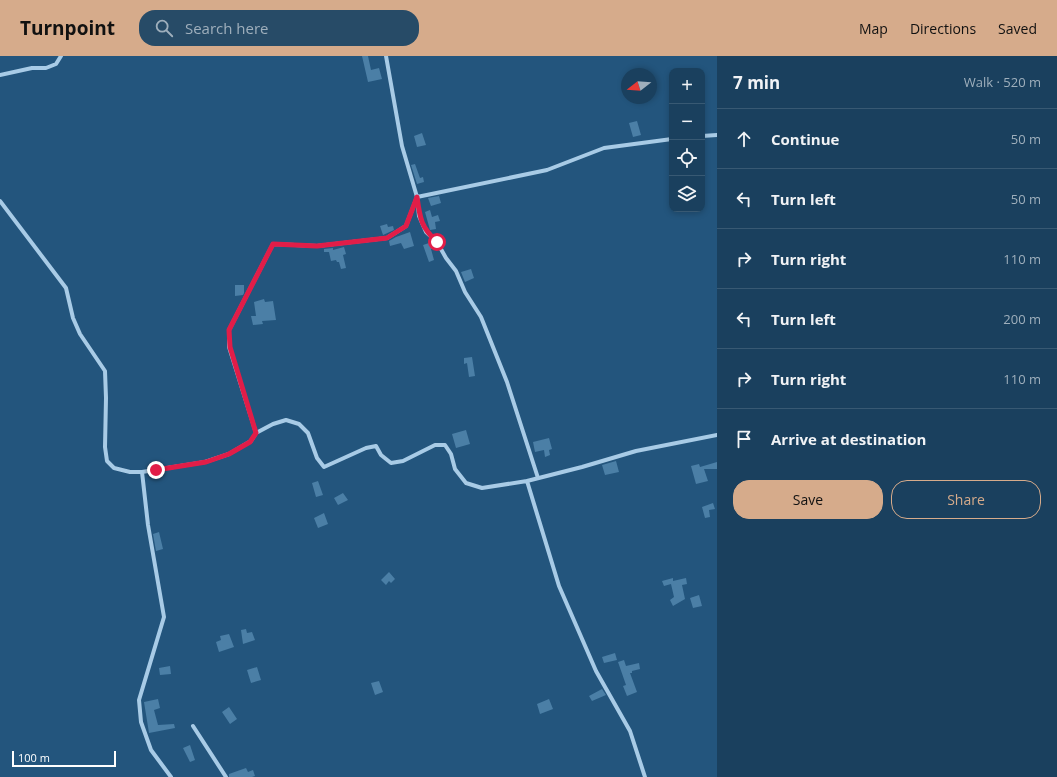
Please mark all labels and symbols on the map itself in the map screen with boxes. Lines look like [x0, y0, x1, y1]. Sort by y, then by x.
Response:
north arrow [621, 68, 657, 104]
route start [428, 233, 446, 251]
route end [147, 461, 165, 479]
scale bar [12, 749, 116, 768]

